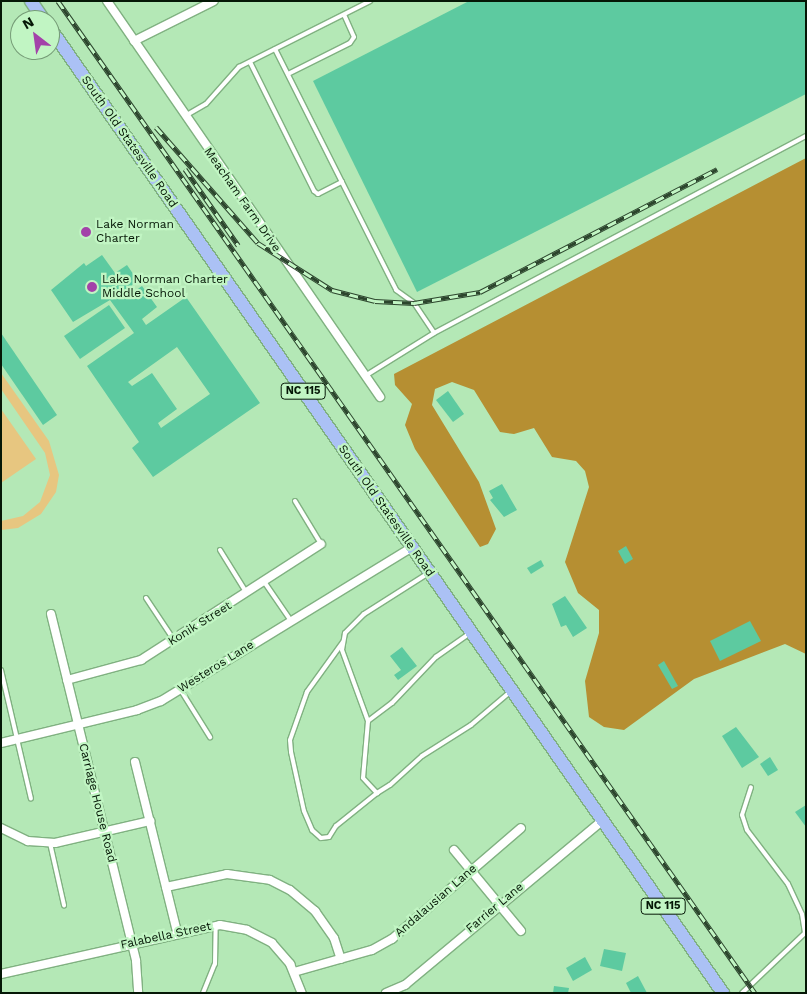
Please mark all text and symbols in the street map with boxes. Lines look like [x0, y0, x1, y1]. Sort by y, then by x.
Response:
north arrow [10, 10, 60, 60]
text: N [20, 13, 36, 32]
street label: South Old Statesville Road [78, 73, 180, 211]
street label: Meacham Farm Drive [201, 145, 283, 255]
place label: Lake Norman Charter [96, 218, 174, 246]
marker: Lake Norman Charter [80, 226, 92, 238]
place label: Lake Norman Charter Middle School [102, 273, 228, 301]
marker: Lake Norman Charter Middle School [86, 281, 98, 293]
road number: NC 115 [280, 382, 326, 400]
street label: South Old Statesville Road [335, 442, 437, 580]
street label: Konik Street [166, 599, 234, 649]
street label: Westeros Lane [175, 638, 257, 696]
street label: Carriage House Road [75, 742, 119, 864]
street label: Andalausian Lane [392, 862, 480, 940]
street label: Farrier Lane [463, 880, 527, 936]
road number: NC 115 [640, 898, 686, 914]
street label: Falabella Street [119, 919, 213, 953]

